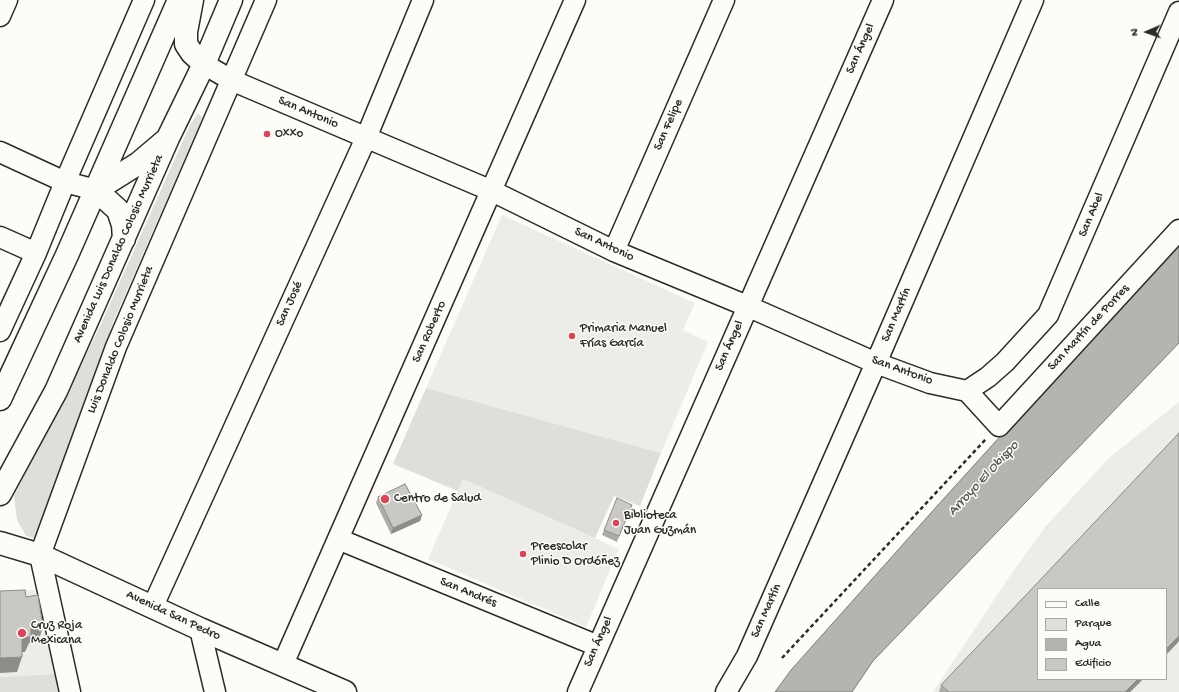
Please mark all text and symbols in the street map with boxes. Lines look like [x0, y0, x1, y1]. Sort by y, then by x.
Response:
north arrow [1127, 12, 1167, 52]
street label: San Ángel [843, 21, 879, 77]
text: N [1129, 29, 1141, 36]
street label: San Antonio [275, 93, 341, 133]
street label: San Felipe [651, 97, 687, 153]
place label: Oxxo [275, 126, 303, 142]
marker: Oxxo [262, 129, 272, 139]
street label: Avenida Luis Donaldo Colosio Murrieta [70, 152, 168, 346]
street label: San Abel [1076, 191, 1108, 239]
street label: San Antonio [572, 224, 636, 266]
street label: Luis Donaldo Colosio Murrieta [84, 264, 158, 416]
street label: San José [273, 279, 307, 329]
street label: San Martín de Porres [1045, 281, 1133, 375]
street label: San Martín [879, 285, 915, 345]
street label: San Roberto [409, 299, 451, 365]
street label: San Ángel [712, 318, 748, 374]
place label: Primaria Manuel Frías García [580, 321, 667, 352]
marker: Primaria Manuel Frías García [567, 331, 577, 341]
street label: San Antonio [869, 353, 935, 389]
water label: Arroyo El Obispo [945, 438, 1023, 520]
place label: Centro de Salud [394, 491, 481, 507]
marker: Centro de Salud [379, 493, 391, 505]
place label: Biblioteca Juan Guzmán [624, 508, 696, 539]
marker: Biblioteca Juan Guzmán [611, 518, 621, 528]
place label: Preescolar Plinio D Ordóñez [531, 539, 620, 570]
marker: Preescolar Plinio D Ordóñez [518, 549, 528, 559]
street label: San Andrés [437, 575, 499, 611]
street label: San Martín [748, 581, 786, 641]
street label: Avenida San Pedro [123, 587, 223, 645]
legend [1037, 588, 1167, 680]
text: Calle [1075, 597, 1100, 611]
street label: San Ángel [581, 614, 617, 670]
text: Parque [1075, 617, 1112, 631]
place label: Cruz Roja Mexicana [31, 618, 82, 649]
marker: Cruz Roja Mexicana [16, 627, 28, 639]
text: Agua [1075, 637, 1101, 651]
text: Edificio [1075, 657, 1111, 671]

